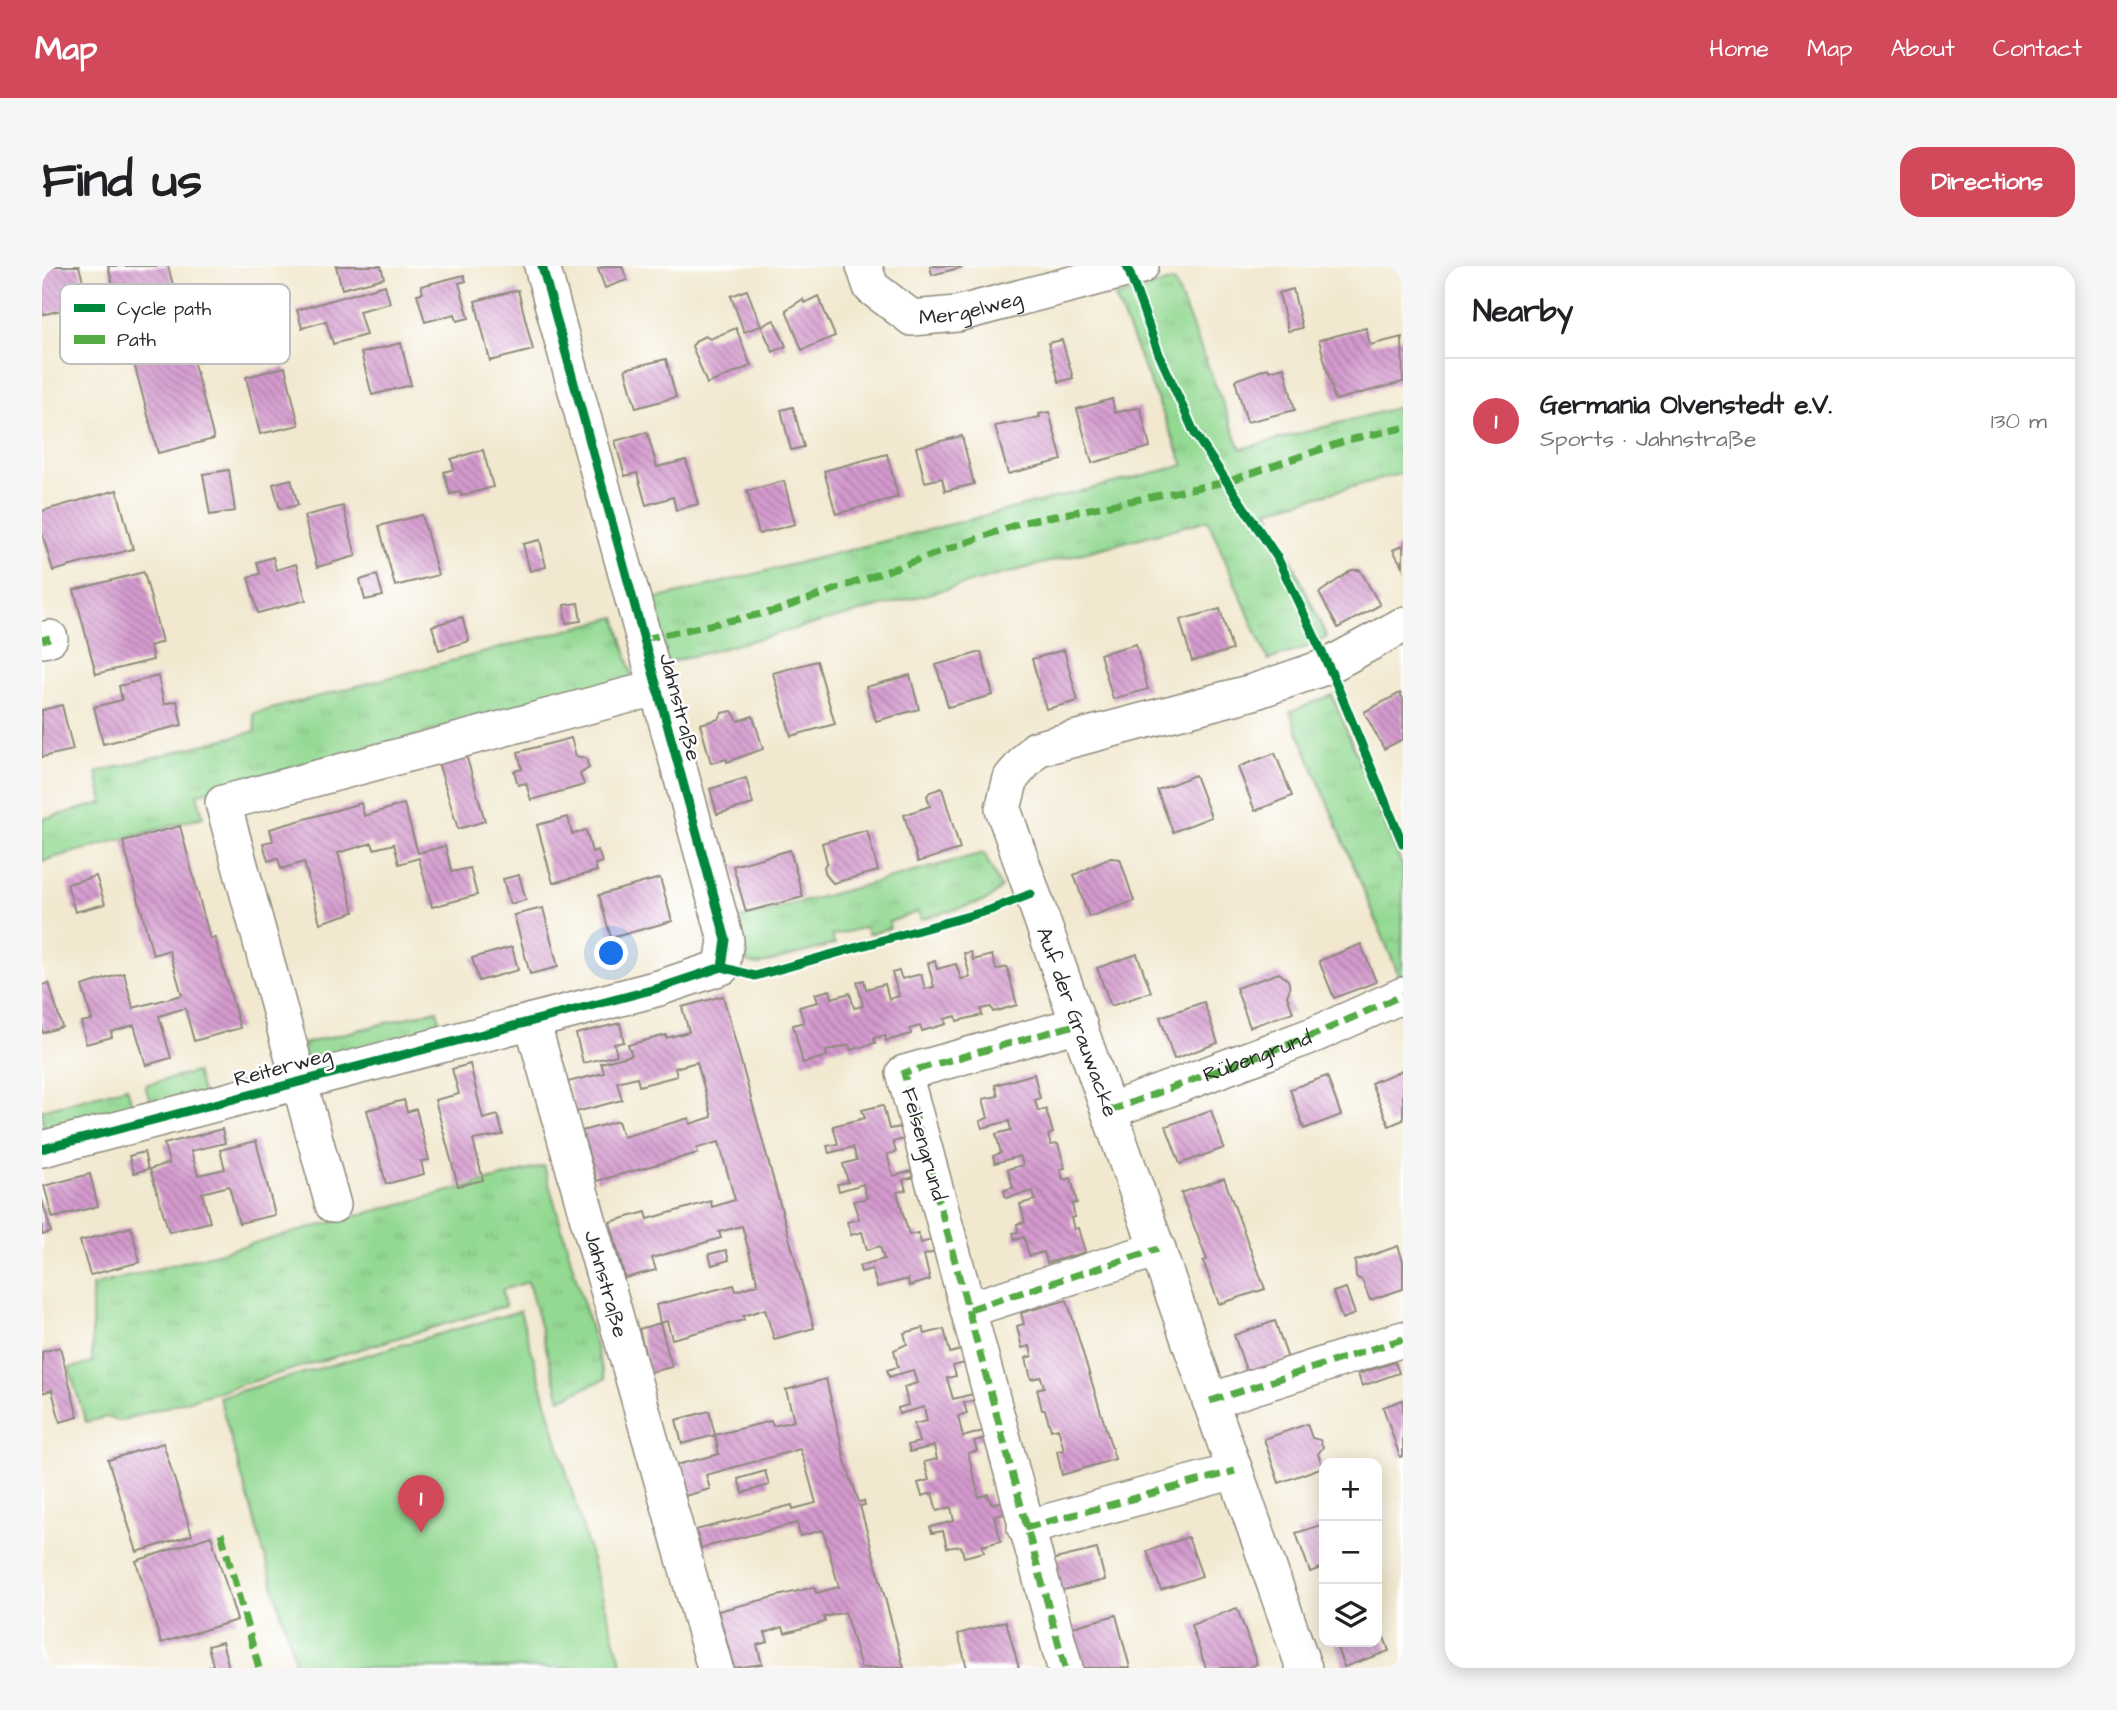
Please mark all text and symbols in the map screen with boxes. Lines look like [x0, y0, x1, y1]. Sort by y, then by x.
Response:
text: Map [35, 26, 97, 72]
text: Home [1709, 32, 1769, 66]
text: Map [1807, 32, 1852, 66]
text: About [1890, 32, 1955, 66]
text: Contact [1993, 32, 2082, 66]
button: Directions [1900, 147, 2075, 217]
text: Find us [42, 148, 202, 216]
street label: Mergelweg [918, 283, 1026, 332]
legend [60, 284, 290, 364]
text: Nearby [1473, 291, 1573, 333]
text: Cycle path [117, 296, 212, 324]
text: Path [117, 327, 156, 354]
text: Germania Olvenstedt e.V. [1540, 387, 1832, 423]
text: 1 [1495, 405, 1497, 437]
text: 130 m [1991, 405, 2047, 437]
text: Sports · Jahnstraße [1540, 423, 1757, 455]
street label: Jahnstraße [652, 650, 708, 764]
street label: Auf der Grauwacke [1029, 923, 1125, 1121]
your location [594, 936, 628, 970]
street label: Rübengrund [1199, 1022, 1316, 1089]
street label: Reiterweg [231, 1040, 336, 1096]
street label: Felsengrund [892, 1084, 954, 1205]
street label: Jahnstraße [577, 1227, 635, 1341]
map controls [1319, 1458, 1382, 1647]
button: + [1319, 1458, 1382, 1521]
pin: 1 [398, 1475, 444, 1533]
button: − [1319, 1521, 1382, 1584]
button: layers [1319, 1584, 1382, 1647]

